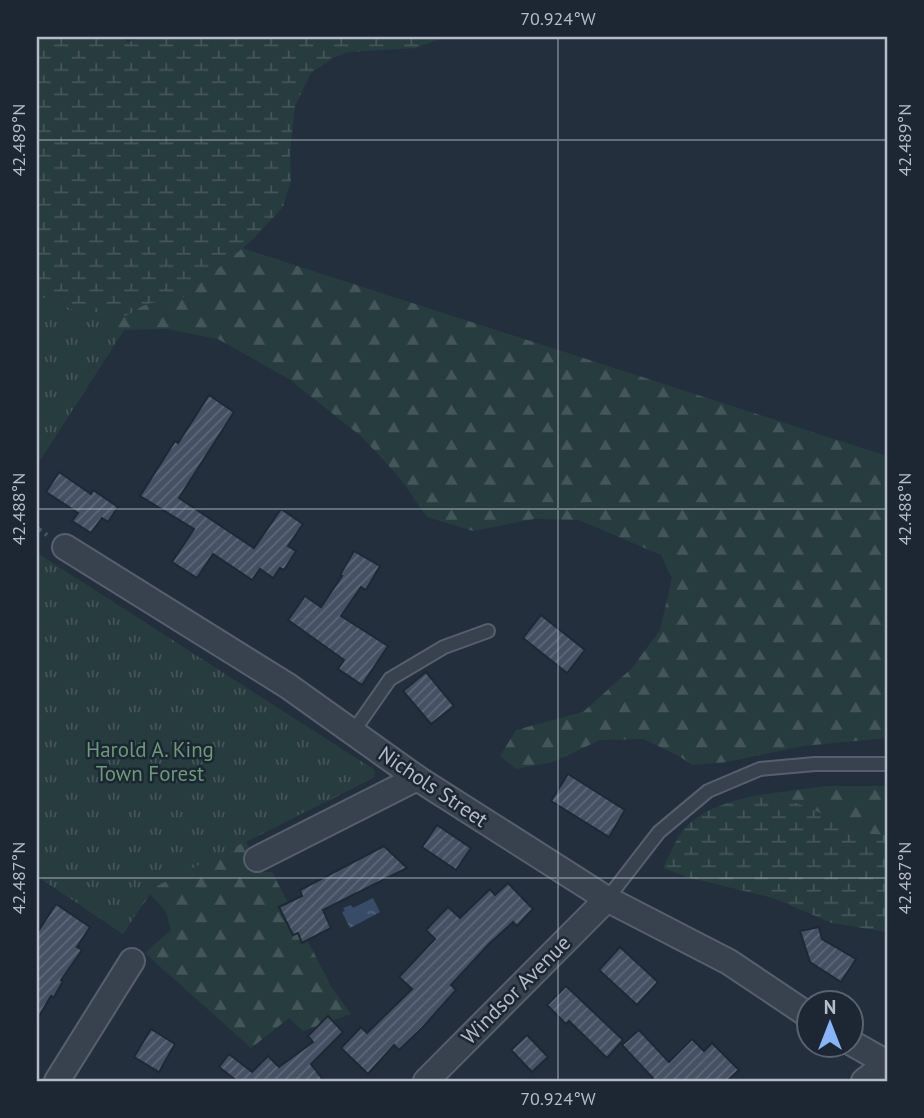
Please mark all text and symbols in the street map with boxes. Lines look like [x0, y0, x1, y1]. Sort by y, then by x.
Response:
text: 70.924°W [520, 7, 596, 30]
text: 42.489°N [7, 104, 30, 176]
text: 42.489°N [893, 104, 916, 176]
text: 42.488°N [7, 473, 30, 545]
text: 42.488°N [893, 473, 916, 545]
park label: Harold A. King Town Forest [86, 736, 214, 787]
street label: Nichols Street [373, 740, 493, 833]
text: 42.487°N [7, 842, 30, 914]
text: 42.487°N [893, 842, 916, 914]
street label: Windsor Avenue [455, 929, 576, 1050]
north arrow [794, 988, 864, 1058]
text: N [824, 995, 836, 1019]
text: 70.924°W [520, 1087, 596, 1110]

